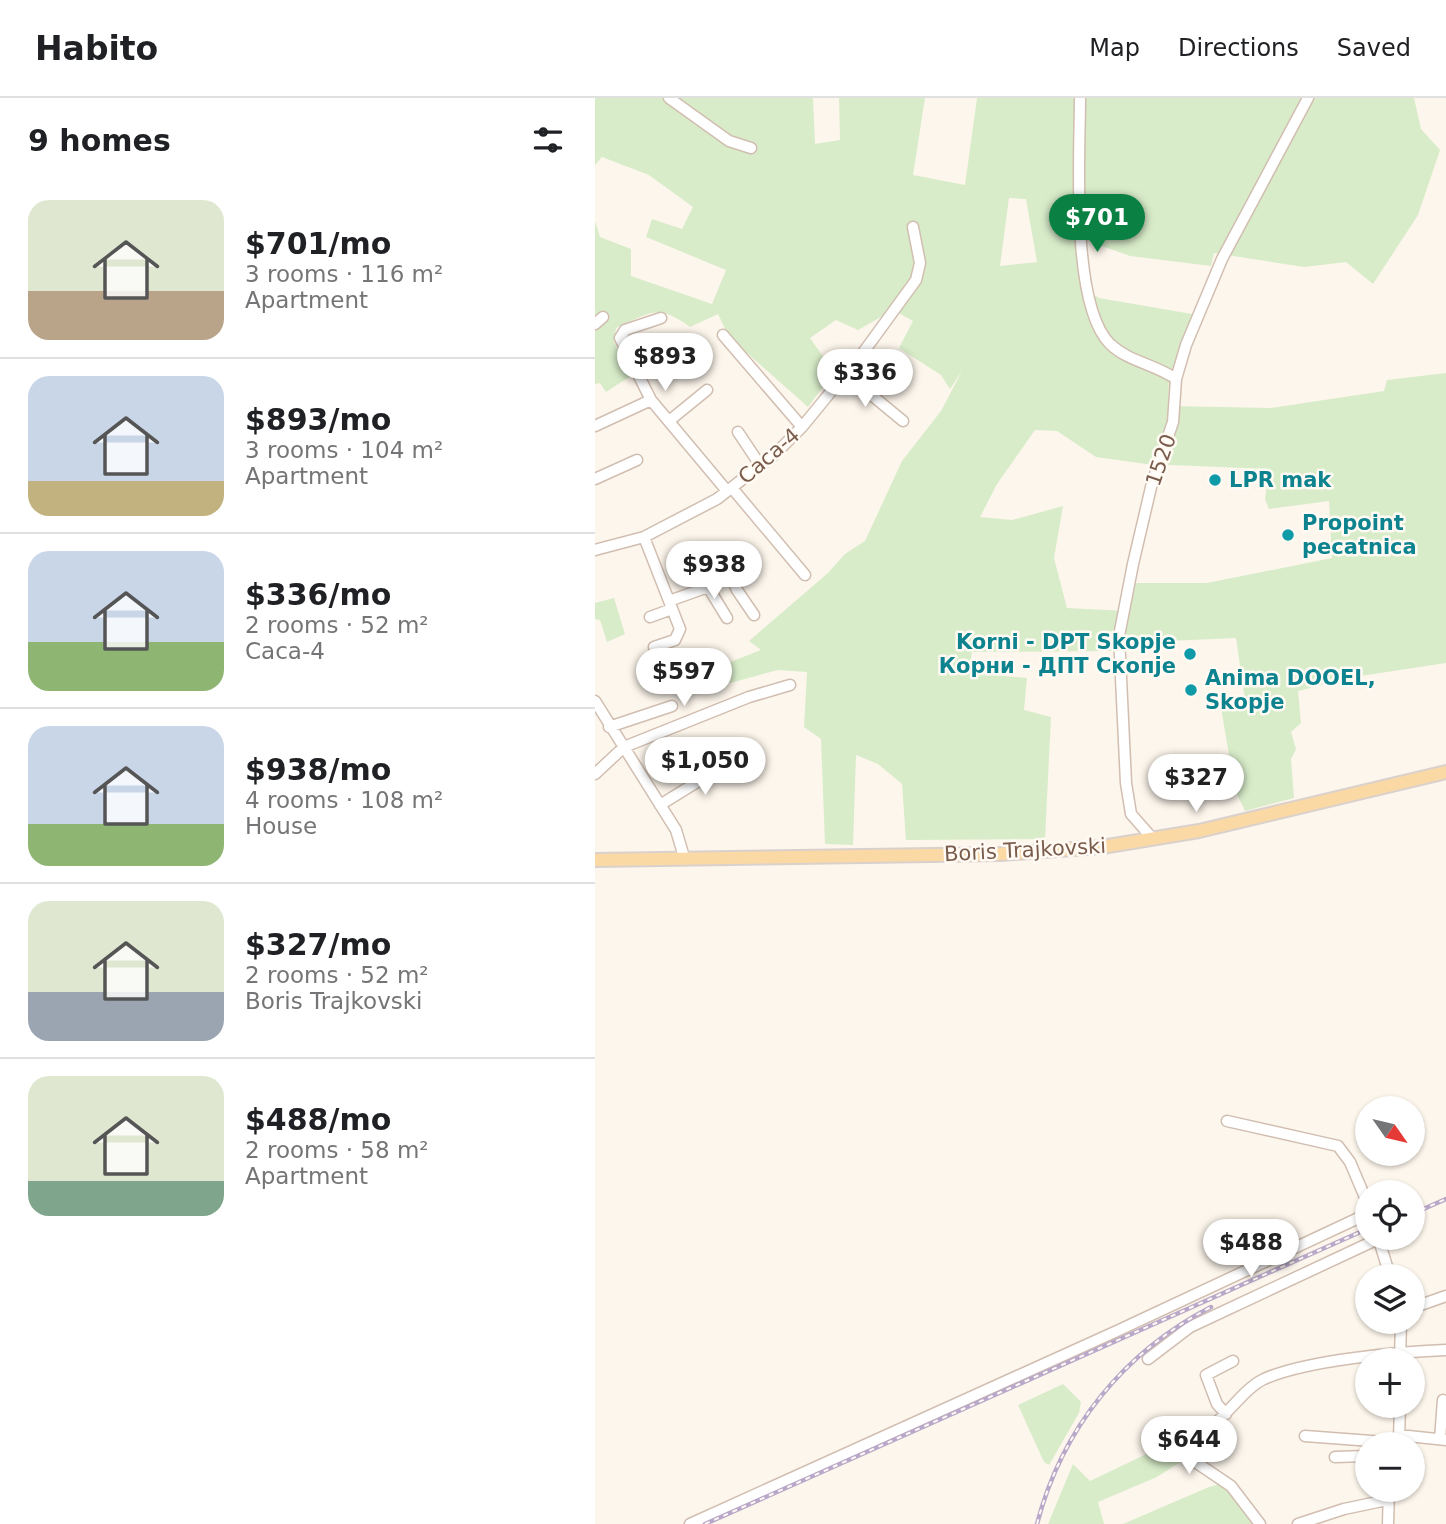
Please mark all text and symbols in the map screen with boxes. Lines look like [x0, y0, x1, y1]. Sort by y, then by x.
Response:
text: Habito [35, 29, 158, 68]
text: Map [1089, 34, 1140, 62]
text: Directions [1178, 34, 1299, 62]
text: Saved [1337, 34, 1411, 62]
icon: filters [529, 121, 567, 159]
text: 9 homes [28, 123, 171, 158]
pin: $701 [1056, 194, 1138, 254]
text: $701 [1065, 204, 1129, 230]
text: $701/mo [245, 226, 391, 261]
icon: home [84, 228, 168, 312]
text: 3 rooms · 116 m² [245, 261, 443, 287]
text: Apartment [245, 287, 368, 313]
pin: $893 [624, 334, 706, 393]
text: $893 [633, 343, 697, 369]
pin: $336 [824, 350, 906, 409]
text: $336 [833, 359, 897, 385]
text: $893/mo [245, 402, 391, 437]
icon: home [84, 404, 168, 488]
street label: Саса-4 [734, 423, 804, 489]
street label: 1520 [1141, 431, 1181, 489]
text: 3 rooms · 104 m² [245, 437, 443, 463]
text: Apartment [245, 463, 368, 489]
place label: LPR mak [1229, 468, 1332, 492]
marker: LPR mak [1207, 472, 1223, 488]
place label: Propoint pecatnica [1302, 511, 1417, 559]
marker: Propoint pecatnica [1280, 527, 1296, 543]
pin: $938 [673, 542, 755, 601]
text: $938 [682, 551, 746, 577]
text: $336/mo [245, 577, 391, 612]
icon: home [84, 579, 168, 663]
text: 2 rooms · 52 m² [245, 612, 429, 638]
place label: Korni - DPT Skopje Корни - ДПТ Скопје [939, 630, 1176, 678]
text: Саса-4 [245, 638, 325, 664]
marker: Korni - DPT Skopje Корни - ДПТ Скопје [1182, 646, 1198, 662]
pin: $597 [643, 648, 725, 708]
text: $597 [652, 658, 716, 684]
place label: Anima DOOEL, Skopje [1205, 666, 1376, 714]
marker: Anima DOOEL, Skopje [1183, 682, 1199, 698]
pin: $1,050 [648, 738, 762, 797]
text: $1,050 [661, 747, 749, 773]
text: $938/mo [245, 752, 391, 787]
icon: home [84, 754, 168, 838]
pin: $327 [1155, 754, 1237, 814]
text: $327 [1164, 764, 1228, 790]
text: 4 rooms · 108 m² [245, 787, 443, 813]
text: House [245, 813, 317, 839]
street label: Boris Trajkovski [943, 834, 1107, 866]
text: $327/mo [245, 927, 391, 962]
icon: home [84, 929, 168, 1013]
text: 2 rooms · 52 m² [245, 962, 429, 988]
text: Boris Trajkovski [245, 988, 422, 1014]
north arrow [1355, 1096, 1425, 1166]
map controls [1355, 1096, 1425, 1502]
text: $488/mo [245, 1102, 391, 1137]
icon: home [84, 1104, 168, 1188]
text: 2 rooms · 58 m² [245, 1137, 429, 1163]
text: Apartment [245, 1163, 368, 1189]
button: locate [1355, 1180, 1425, 1250]
pin: $488 [1210, 1220, 1292, 1279]
text: $488 [1219, 1229, 1283, 1255]
button: layers [1355, 1264, 1425, 1334]
button: + [1355, 1348, 1425, 1418]
pin: $644 [1148, 1416, 1230, 1476]
text: $644 [1157, 1426, 1221, 1452]
button: − [1355, 1432, 1425, 1502]

